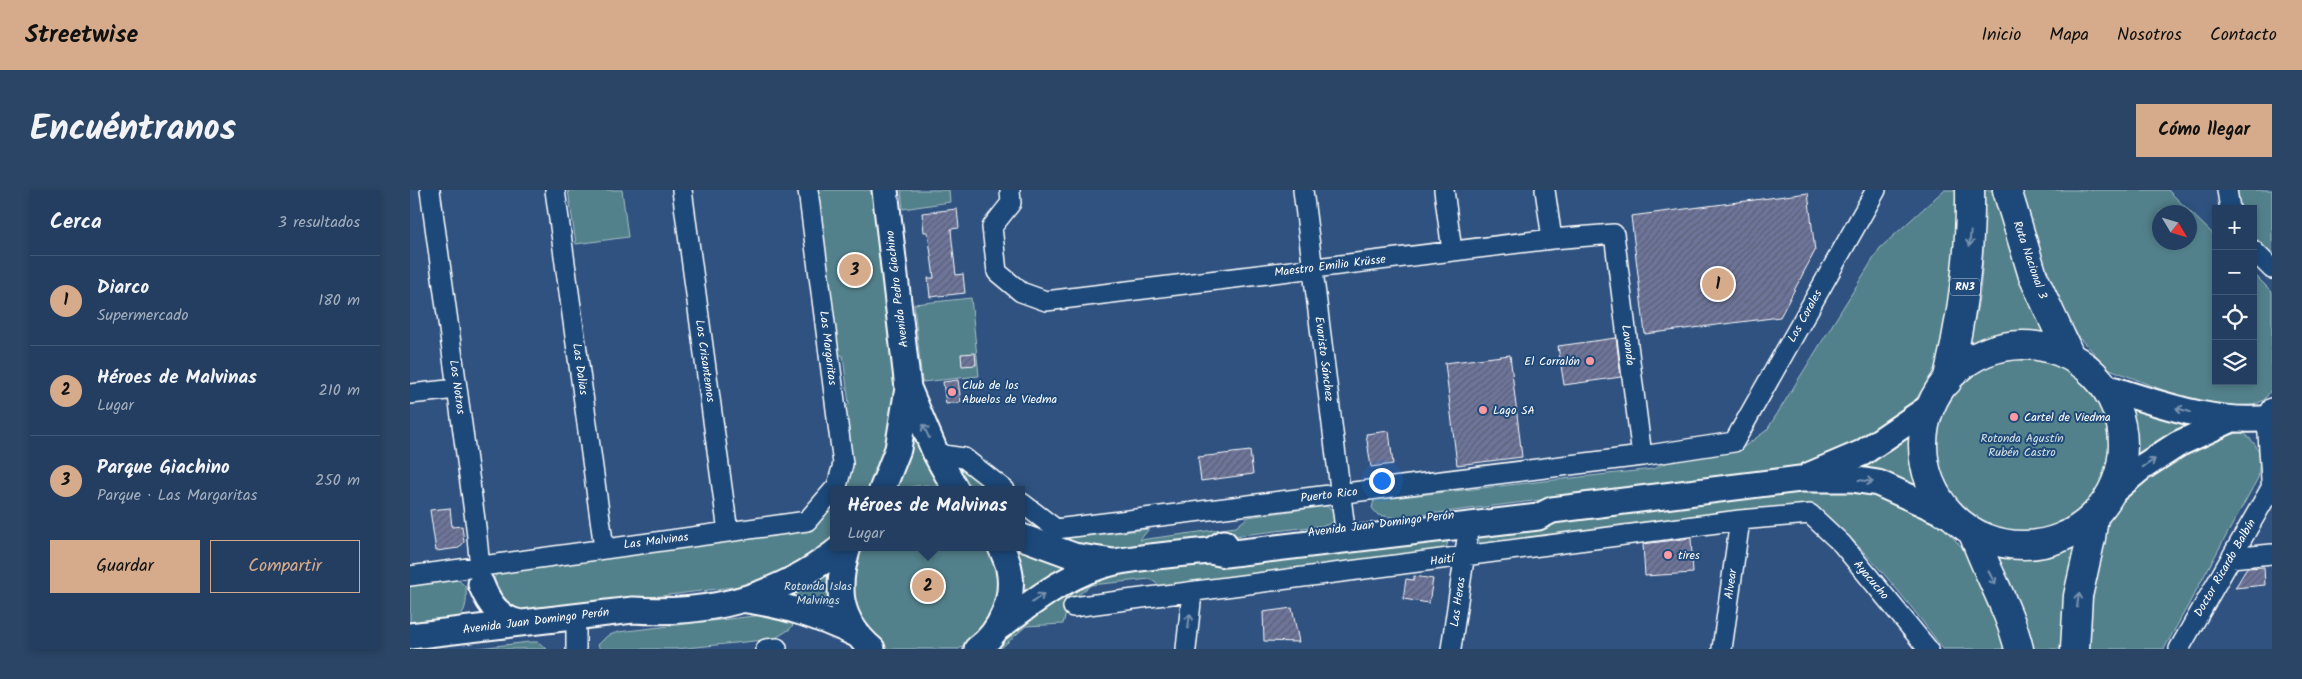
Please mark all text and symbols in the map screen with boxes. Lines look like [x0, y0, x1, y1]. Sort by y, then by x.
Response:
text: Streetwise [25, 16, 138, 55]
text: Inicio [1981, 21, 2021, 50]
text: Mapa [2049, 21, 2089, 50]
text: Nosotros [2117, 21, 2182, 50]
text: Contacto [2210, 21, 2277, 50]
text: Encuéntranos [30, 102, 236, 158]
button: Cómo llegar [2136, 104, 2272, 157]
north arrow [2152, 205, 2197, 250]
map controls [2212, 205, 2257, 385]
button: + [2212, 205, 2257, 250]
text: Cerca [50, 206, 102, 239]
text: 3 resultados [278, 210, 360, 235]
street label: Ruta Nacional 3 [2008, 218, 2052, 302]
street label: Avenida Pedro Giachino [880, 229, 914, 349]
one-way arrow [1965, 230, 1974, 246]
street label: Maestro Emilio Krüsse [1273, 250, 1388, 282]
button: − [2212, 250, 2257, 295]
pin: 3 [839, 251, 871, 289]
pin: 1 [1702, 265, 1734, 303]
text: Diarco [97, 273, 149, 303]
road number: RN3 [1950, 278, 1980, 295]
street label: Los Corales [1783, 286, 1827, 346]
text: 1 [64, 288, 68, 313]
text: 180 m [318, 288, 360, 313]
button: locate [2212, 295, 2257, 340]
text: Supermercado [97, 303, 188, 328]
street label: Las Margaritas [814, 310, 842, 386]
street label: Evaristo Sánchez [1309, 315, 1339, 403]
street label: Los Crisantemos [690, 318, 720, 404]
street label: Lavanda [1616, 324, 1640, 367]
button: layers [2212, 340, 2257, 385]
street label: Las Dalias [567, 342, 593, 396]
place label: El Corralón [1524, 352, 1580, 371]
marker: El Corralón [1584, 355, 1596, 367]
street label: Los Notros [444, 359, 470, 415]
text: Héroes de Malvinas [97, 363, 257, 393]
place label: Club de los Abuelos de Viedma [962, 376, 1057, 409]
text: 2 [61, 378, 71, 403]
text: 210 m [319, 378, 360, 403]
marker: Club de los Abuelos de Viedma [946, 386, 958, 398]
text: Lugar [97, 393, 134, 418]
place label: Lago SA [1493, 401, 1535, 420]
marker: Lago SA [1477, 404, 1489, 416]
one-way arrow [2175, 404, 2191, 414]
place label: Cartel de Viedma [2024, 408, 2111, 427]
marker: Cartel de Viedma [2008, 411, 2020, 423]
one-way arrow [920, 424, 930, 439]
park label: Rotonda Agustín Rubén Castro [1980, 429, 2064, 462]
text: Parque Giachino [97, 453, 230, 483]
one-way arrow [2141, 458, 2155, 468]
text: 3 [62, 468, 70, 493]
text: 250 m [315, 468, 360, 493]
your location [1369, 468, 1395, 494]
one-way arrow [1858, 476, 1874, 486]
street label: Puerto Rico [1299, 482, 1359, 508]
text: Parque · Las Margaritas [97, 483, 257, 508]
popup [830, 486, 1025, 551]
text: Héroes de Malvinas [848, 491, 1007, 521]
street label: Avenida Juan Domingo Perón [1307, 506, 1455, 542]
street label: Doctor Ricardo Balbín [2189, 516, 2261, 620]
text: Lugar [848, 521, 884, 546]
street label: Las Malvinas [622, 528, 690, 554]
button: Guardar [50, 540, 200, 593]
button: Compartir [210, 540, 360, 593]
place label: tires [1678, 546, 1700, 565]
street label: Haití [1429, 549, 1457, 571]
marker: tires [1662, 549, 1674, 561]
street label: Ayacucho [1849, 556, 1893, 604]
pin: 2 [912, 567, 944, 605]
street label: Alvear [1719, 567, 1743, 600]
one-way arrow [1988, 570, 1997, 585]
street label: Las Heras [1445, 576, 1471, 628]
park label: Rotonda Islas Malvinas [784, 577, 852, 610]
one-way arrow [1031, 593, 1045, 603]
one-way arrow [2073, 593, 2083, 609]
street label: Avenida Juan Domingo Perón [462, 603, 610, 639]
one-way arrow [1184, 613, 1194, 629]

